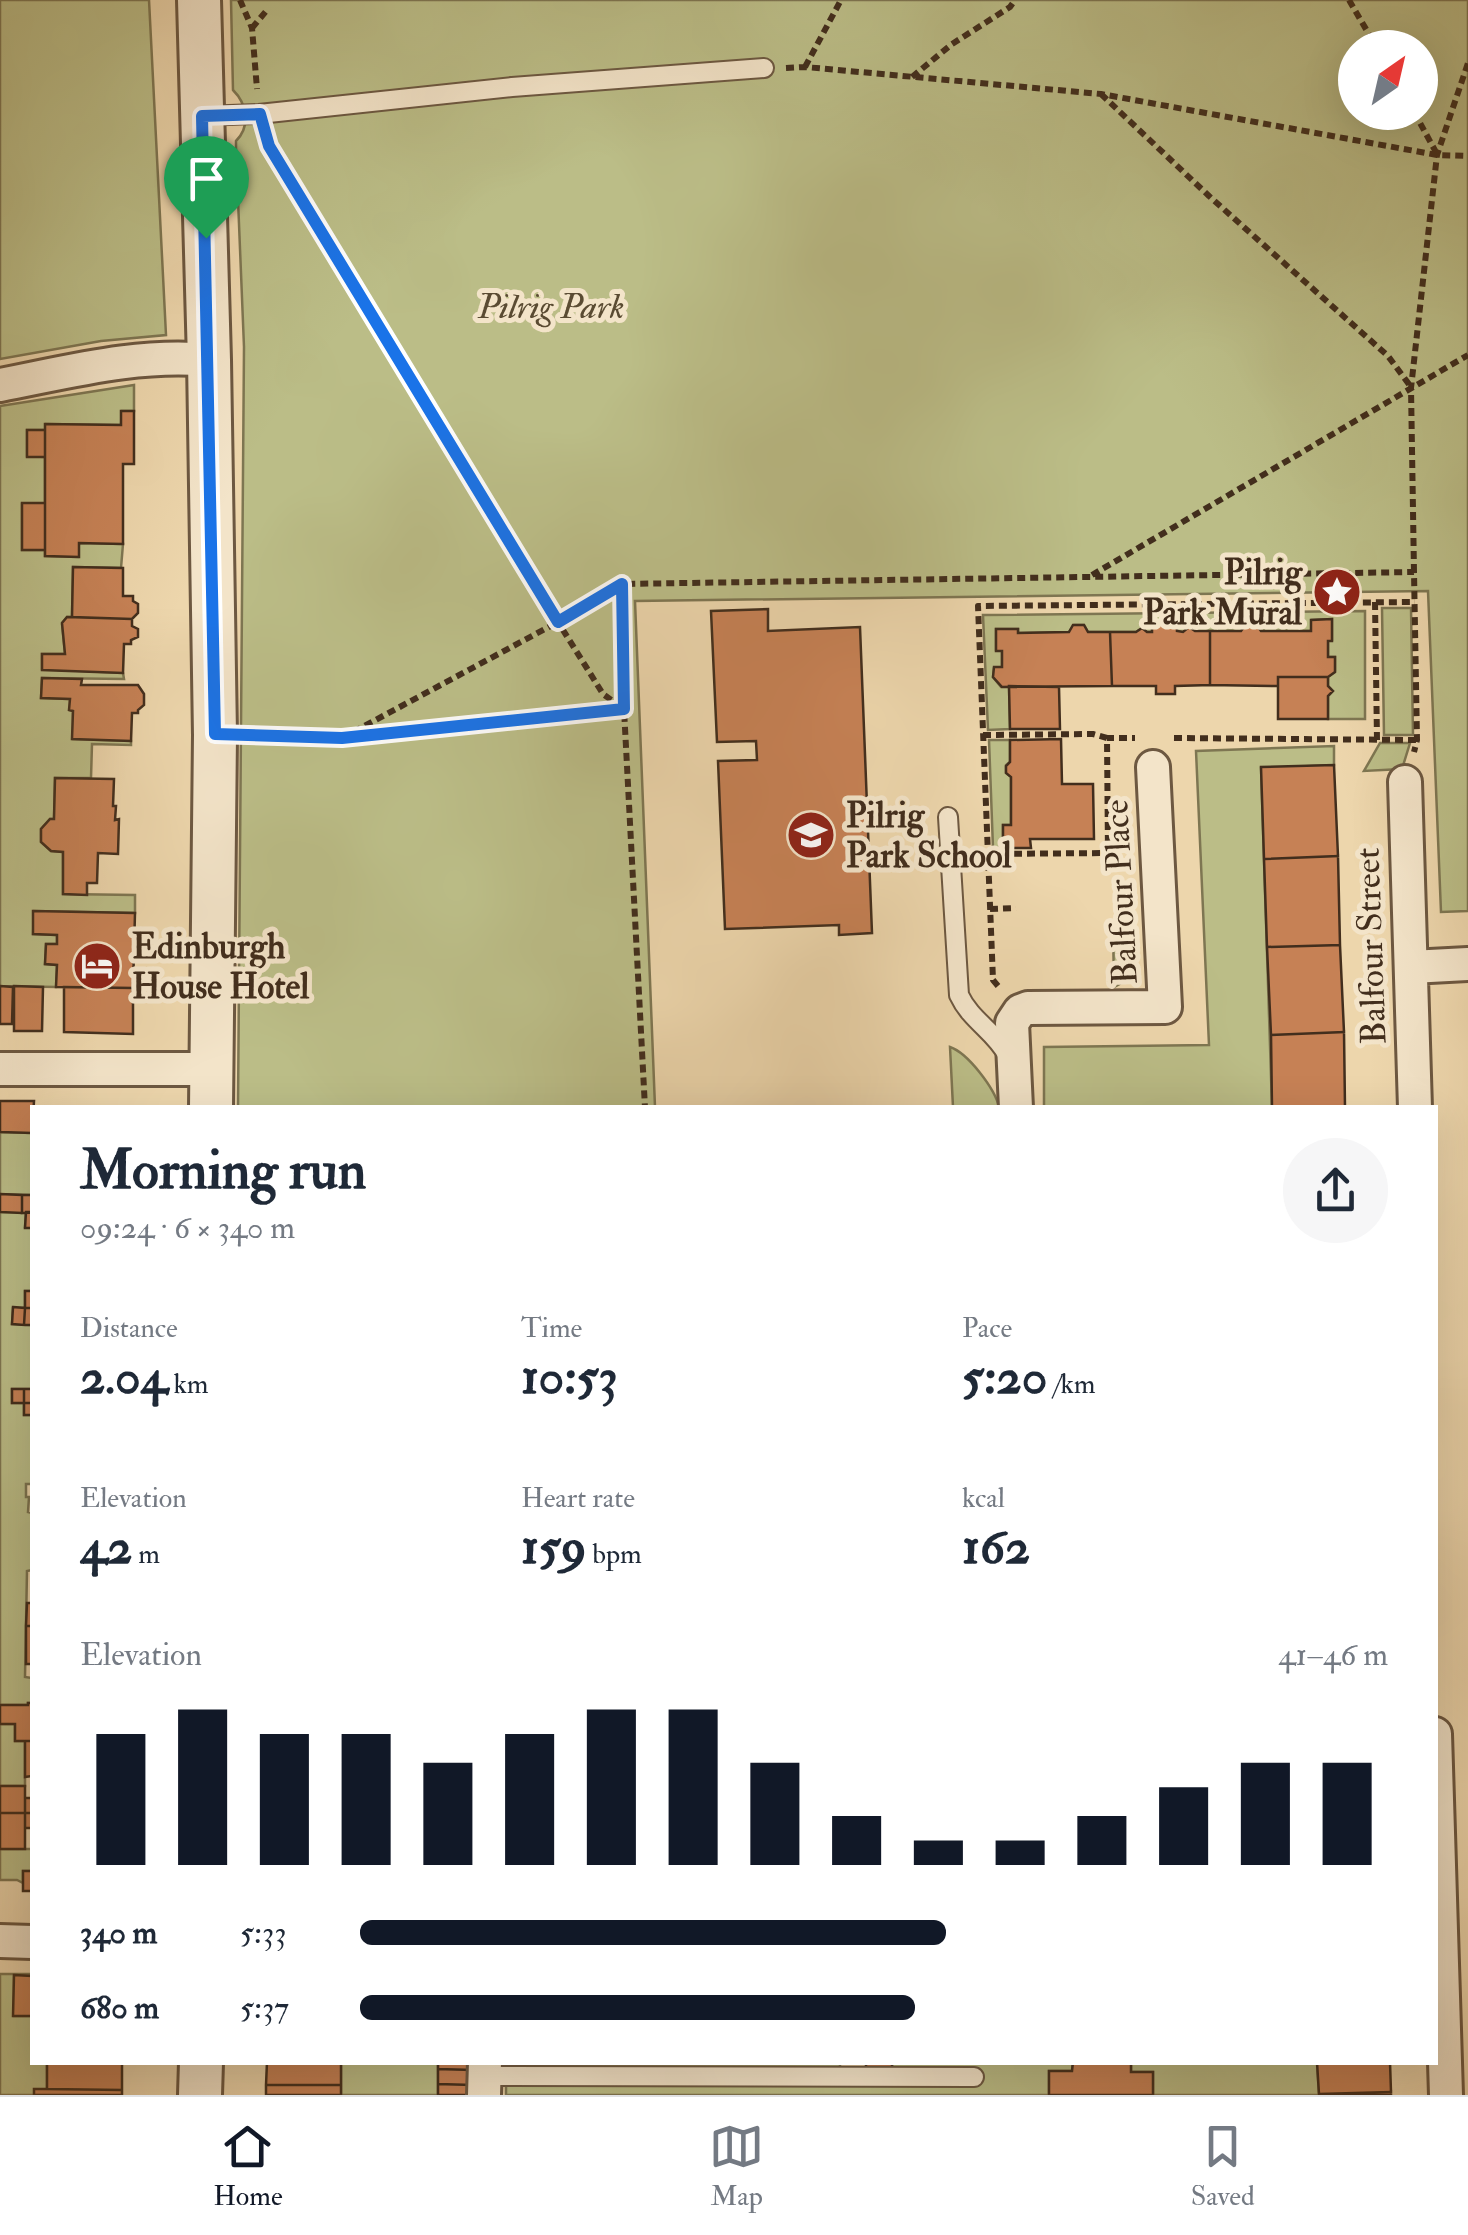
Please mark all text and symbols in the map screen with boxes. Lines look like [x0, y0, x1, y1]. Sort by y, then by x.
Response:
north arrow [1338, 30, 1438, 130]
map controls [1338, 30, 1438, 130]
pin [164, 136, 249, 239]
icon: arrive [179, 151, 234, 206]
park label: Pilrig Park [477, 285, 624, 329]
place label: Pilrig Park Mural [1143, 551, 1304, 635]
place icon: Pilrig Park Mural [1311, 566, 1363, 618]
place label: Pilrig Park School [846, 794, 1013, 878]
street label: Balfour Place [1094, 798, 1148, 986]
school or university icon: Pilrig Park School [785, 809, 837, 861]
street label: Balfour Street [1346, 847, 1396, 1045]
place label: Edinburgh House Hotel [132, 925, 310, 1009]
hotel icon: Edinburgh House Hotel [71, 940, 123, 992]
text: Morning run [80, 1136, 366, 1205]
button: share [1283, 1138, 1388, 1243]
text: 09:24 · 6 × 340 m [80, 1208, 295, 1248]
text: Distance [80, 1311, 178, 1346]
text: Time [521, 1311, 582, 1346]
text: Pace [962, 1311, 1012, 1346]
text: 2.04 [80, 1346, 167, 1409]
text: 10:53 [521, 1346, 618, 1409]
text: 5:20 [962, 1346, 1047, 1409]
text: km [167, 1367, 208, 1402]
text: /km [1047, 1367, 1096, 1402]
text: Elevation [80, 1481, 187, 1516]
text: Heart rate [521, 1481, 635, 1516]
text: kcal [962, 1481, 1005, 1516]
text: 42 [80, 1516, 132, 1579]
text: 159 [521, 1516, 586, 1579]
text: 162 [962, 1516, 1030, 1579]
text: m [132, 1537, 160, 1572]
text: bpm [586, 1537, 642, 1572]
text: Elevation [80, 1635, 202, 1675]
text: 41–46 m [1278, 1635, 1388, 1675]
text: 340 m [80, 1913, 157, 1953]
text: 5:33 [240, 1913, 287, 1953]
text: 680 m [80, 1988, 159, 2028]
text: 5:37 [240, 1988, 289, 2028]
tab: Home [213, 2119, 283, 2214]
tab: Map [709, 2119, 764, 2214]
tab: Saved [1191, 2119, 1255, 2214]

